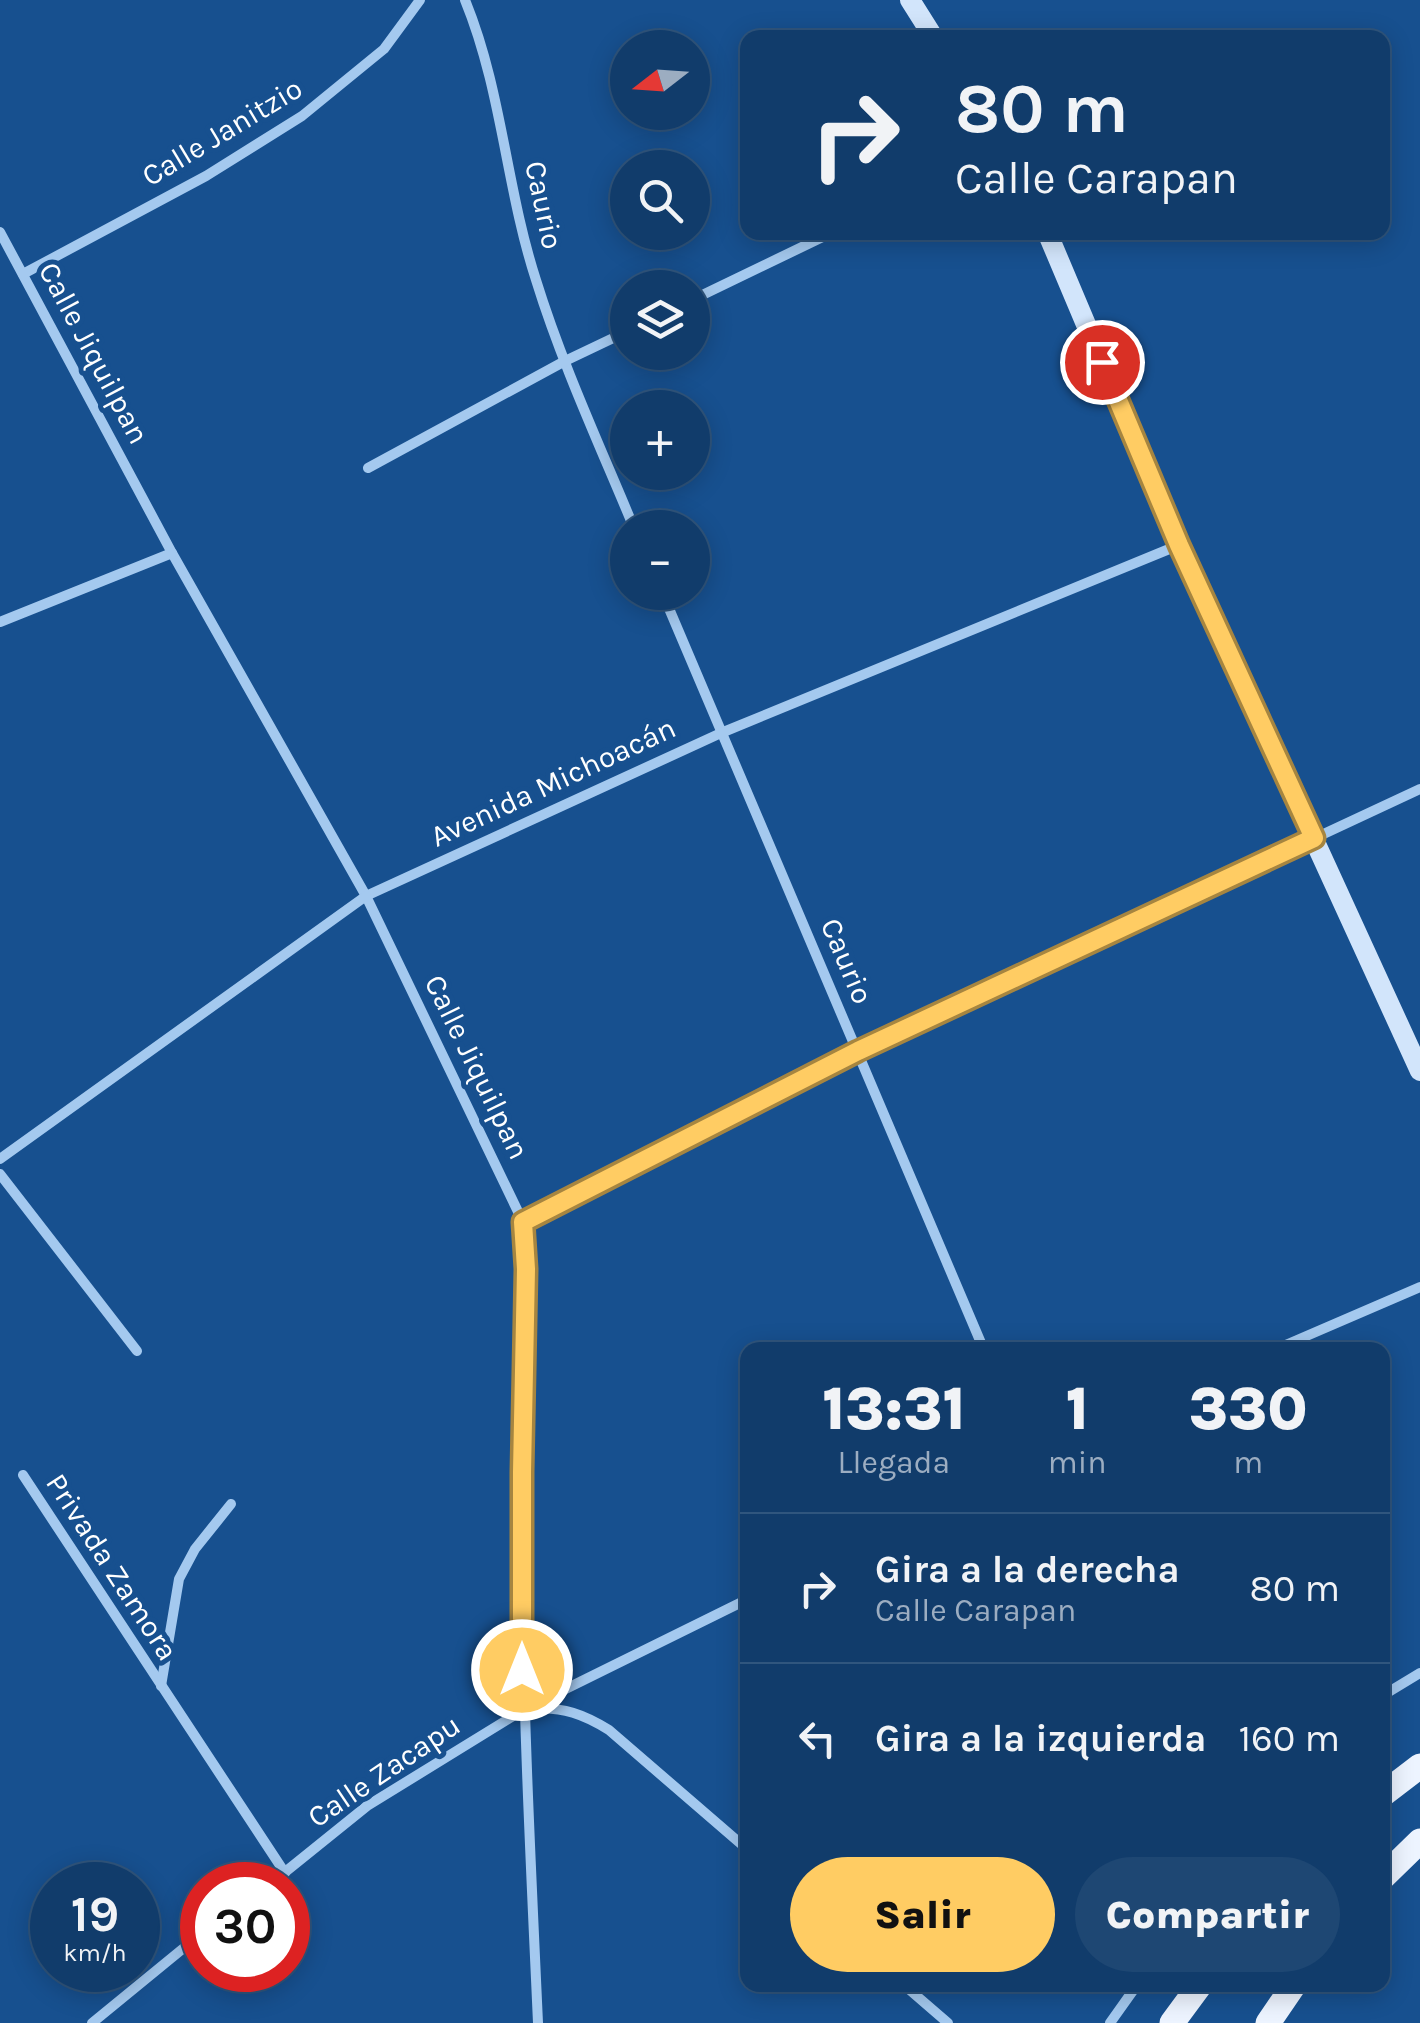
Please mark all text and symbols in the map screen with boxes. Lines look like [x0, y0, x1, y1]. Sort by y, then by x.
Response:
north arrow [610, 30, 710, 130]
map controls [610, 30, 710, 610]
text: 80 m [955, 68, 1129, 150]
street label: Calle Janitzio [135, 70, 309, 194]
icon: right [790, 70, 920, 200]
button: search [610, 150, 710, 250]
text: Calle Carapan [955, 152, 1238, 204]
street label: Caurio [517, 158, 571, 252]
street label: Calle Jiquilpan [31, 256, 157, 450]
button: layers [610, 270, 710, 370]
pin [1060, 320, 1145, 405]
icon: arrive [1075, 335, 1130, 390]
button: + [610, 390, 710, 490]
button: − [610, 510, 710, 610]
street label: Avenida Michoacán [425, 709, 681, 855]
street label: Caurio [813, 913, 881, 1009]
street label: Calle Jiquilpan [417, 969, 537, 1165]
text: 13:31 [822, 1374, 966, 1444]
text: 1 [1066, 1374, 1089, 1444]
text: 330 [1189, 1374, 1308, 1444]
text: Llegada [838, 1444, 950, 1481]
text: min [1048, 1444, 1107, 1481]
text: m [1233, 1444, 1263, 1481]
street label: Privada Zamora [38, 1467, 186, 1667]
text: Gira a la derecha [875, 1547, 1180, 1592]
icon: right [790, 1561, 845, 1616]
text: 80 m [1250, 1566, 1340, 1611]
text: Calle Carapan [875, 1592, 1076, 1629]
position arrow [470, 1618, 574, 1722]
street label: Calle Zacapu [301, 1707, 467, 1835]
icon: left [790, 1711, 845, 1766]
text: Gira a la izquierda [875, 1716, 1207, 1761]
text: 160 m [1239, 1716, 1340, 1761]
button: Salir [790, 1857, 1055, 1972]
button: Compartir [1075, 1857, 1340, 1972]
speed limit sign: 30 [180, 1862, 310, 1992]
text: 19 [71, 1885, 119, 1944]
text: km/h [63, 1938, 127, 1967]

